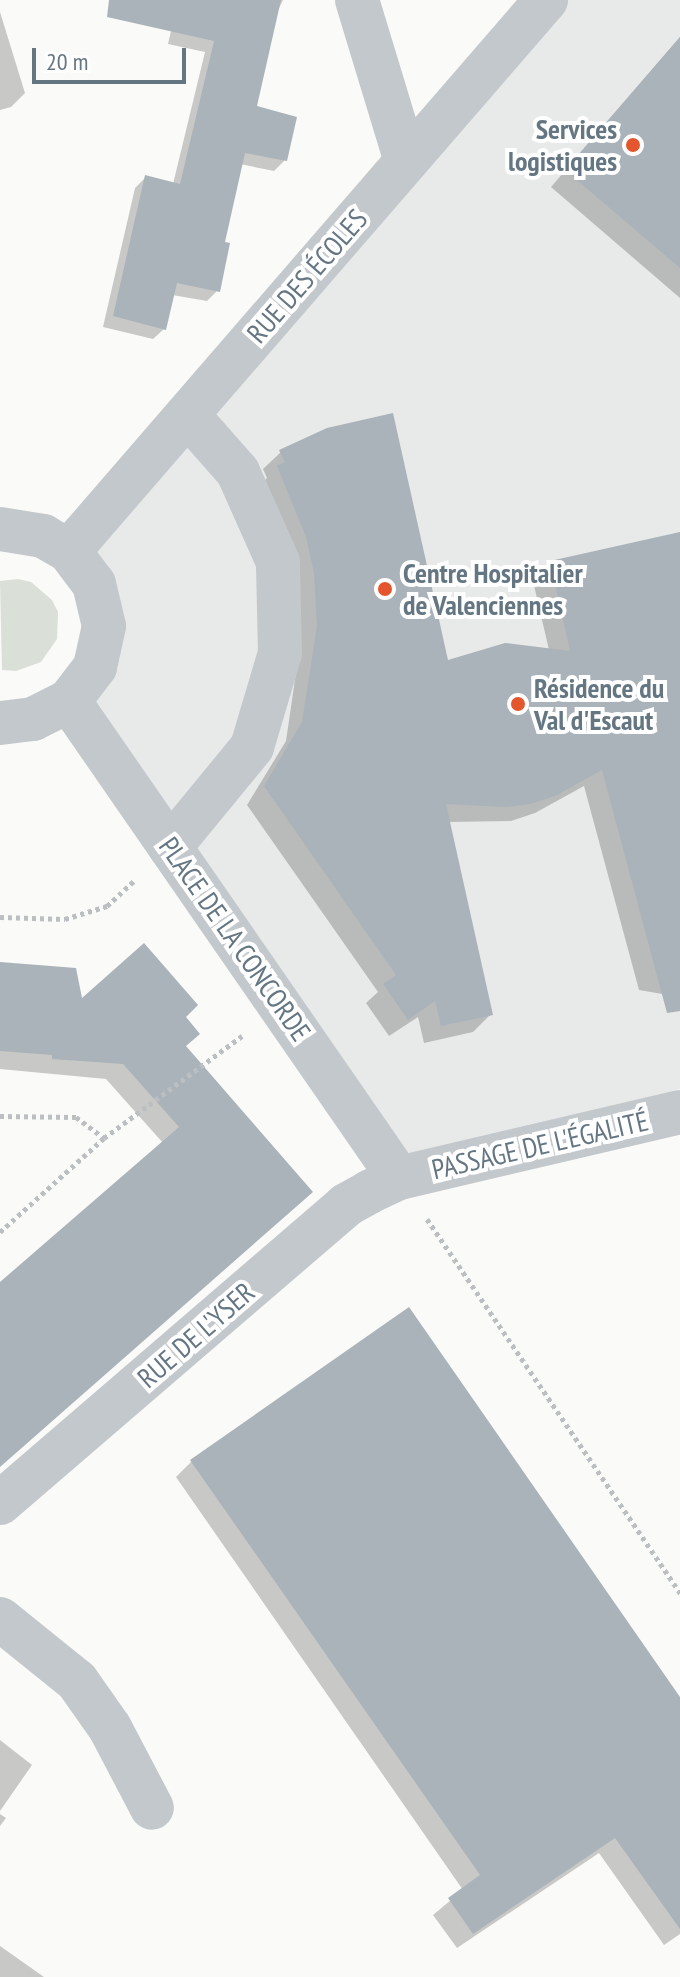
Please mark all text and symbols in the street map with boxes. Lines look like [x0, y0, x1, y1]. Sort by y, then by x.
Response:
scale bar [36, 32, 190, 82]
text: 20 m [46, 46, 88, 77]
place label: Services logistiques [508, 112, 617, 178]
marker: Services logistiques [624, 136, 642, 154]
street label: RUE DES ÉCOLES [240, 202, 374, 350]
place label: Centre Hospitalier de Valenciennes [403, 556, 583, 622]
marker: Centre Hospitalier de Valenciennes [374, 578, 396, 600]
place label: Résidence du Val d'Escaut [534, 671, 664, 737]
marker: Résidence du Val d'Escaut [509, 695, 527, 713]
street label: PLACE DE LA CONCORDE [152, 830, 318, 1048]
street label: PASSAGE DE L'ÉGALITÉ [429, 1104, 651, 1186]
street label: RUE DE L'YSER [131, 1275, 261, 1395]

